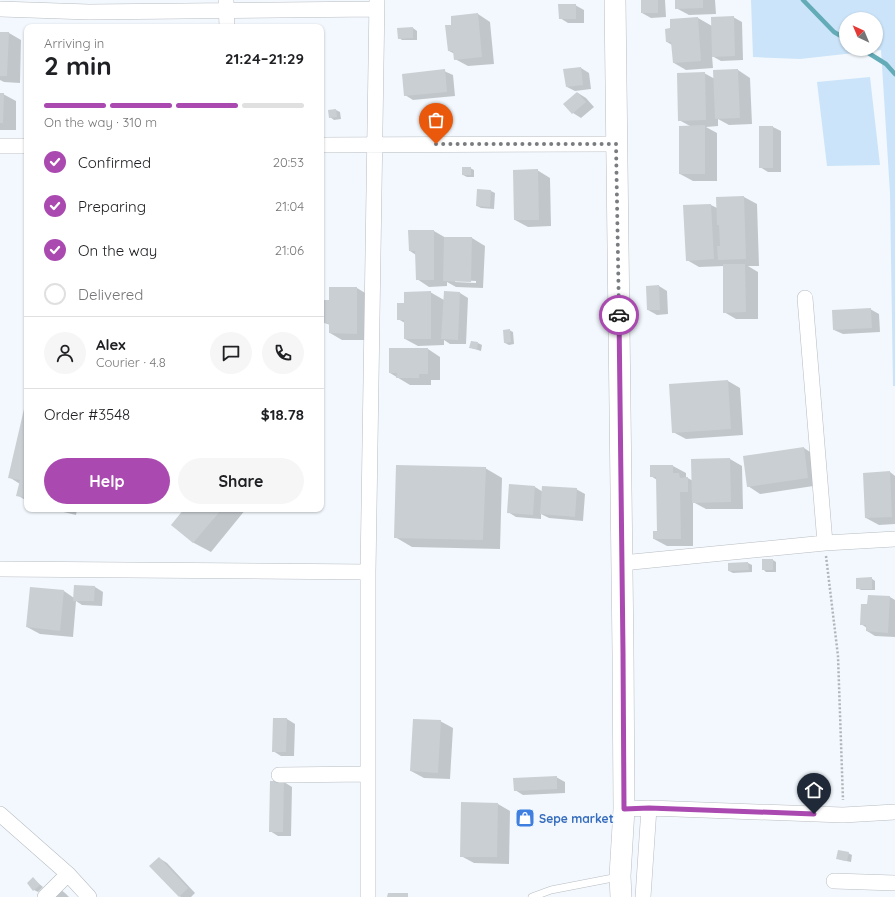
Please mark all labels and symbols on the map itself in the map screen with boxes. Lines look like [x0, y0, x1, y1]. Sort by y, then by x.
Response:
north arrow [839, 12, 883, 56]
pin [419, 103, 453, 144]
courier [599, 295, 639, 335]
pin [797, 773, 831, 814]
shop icon: Sepe market [514, 807, 536, 829]
place label: Sepe market [539, 811, 614, 826]

